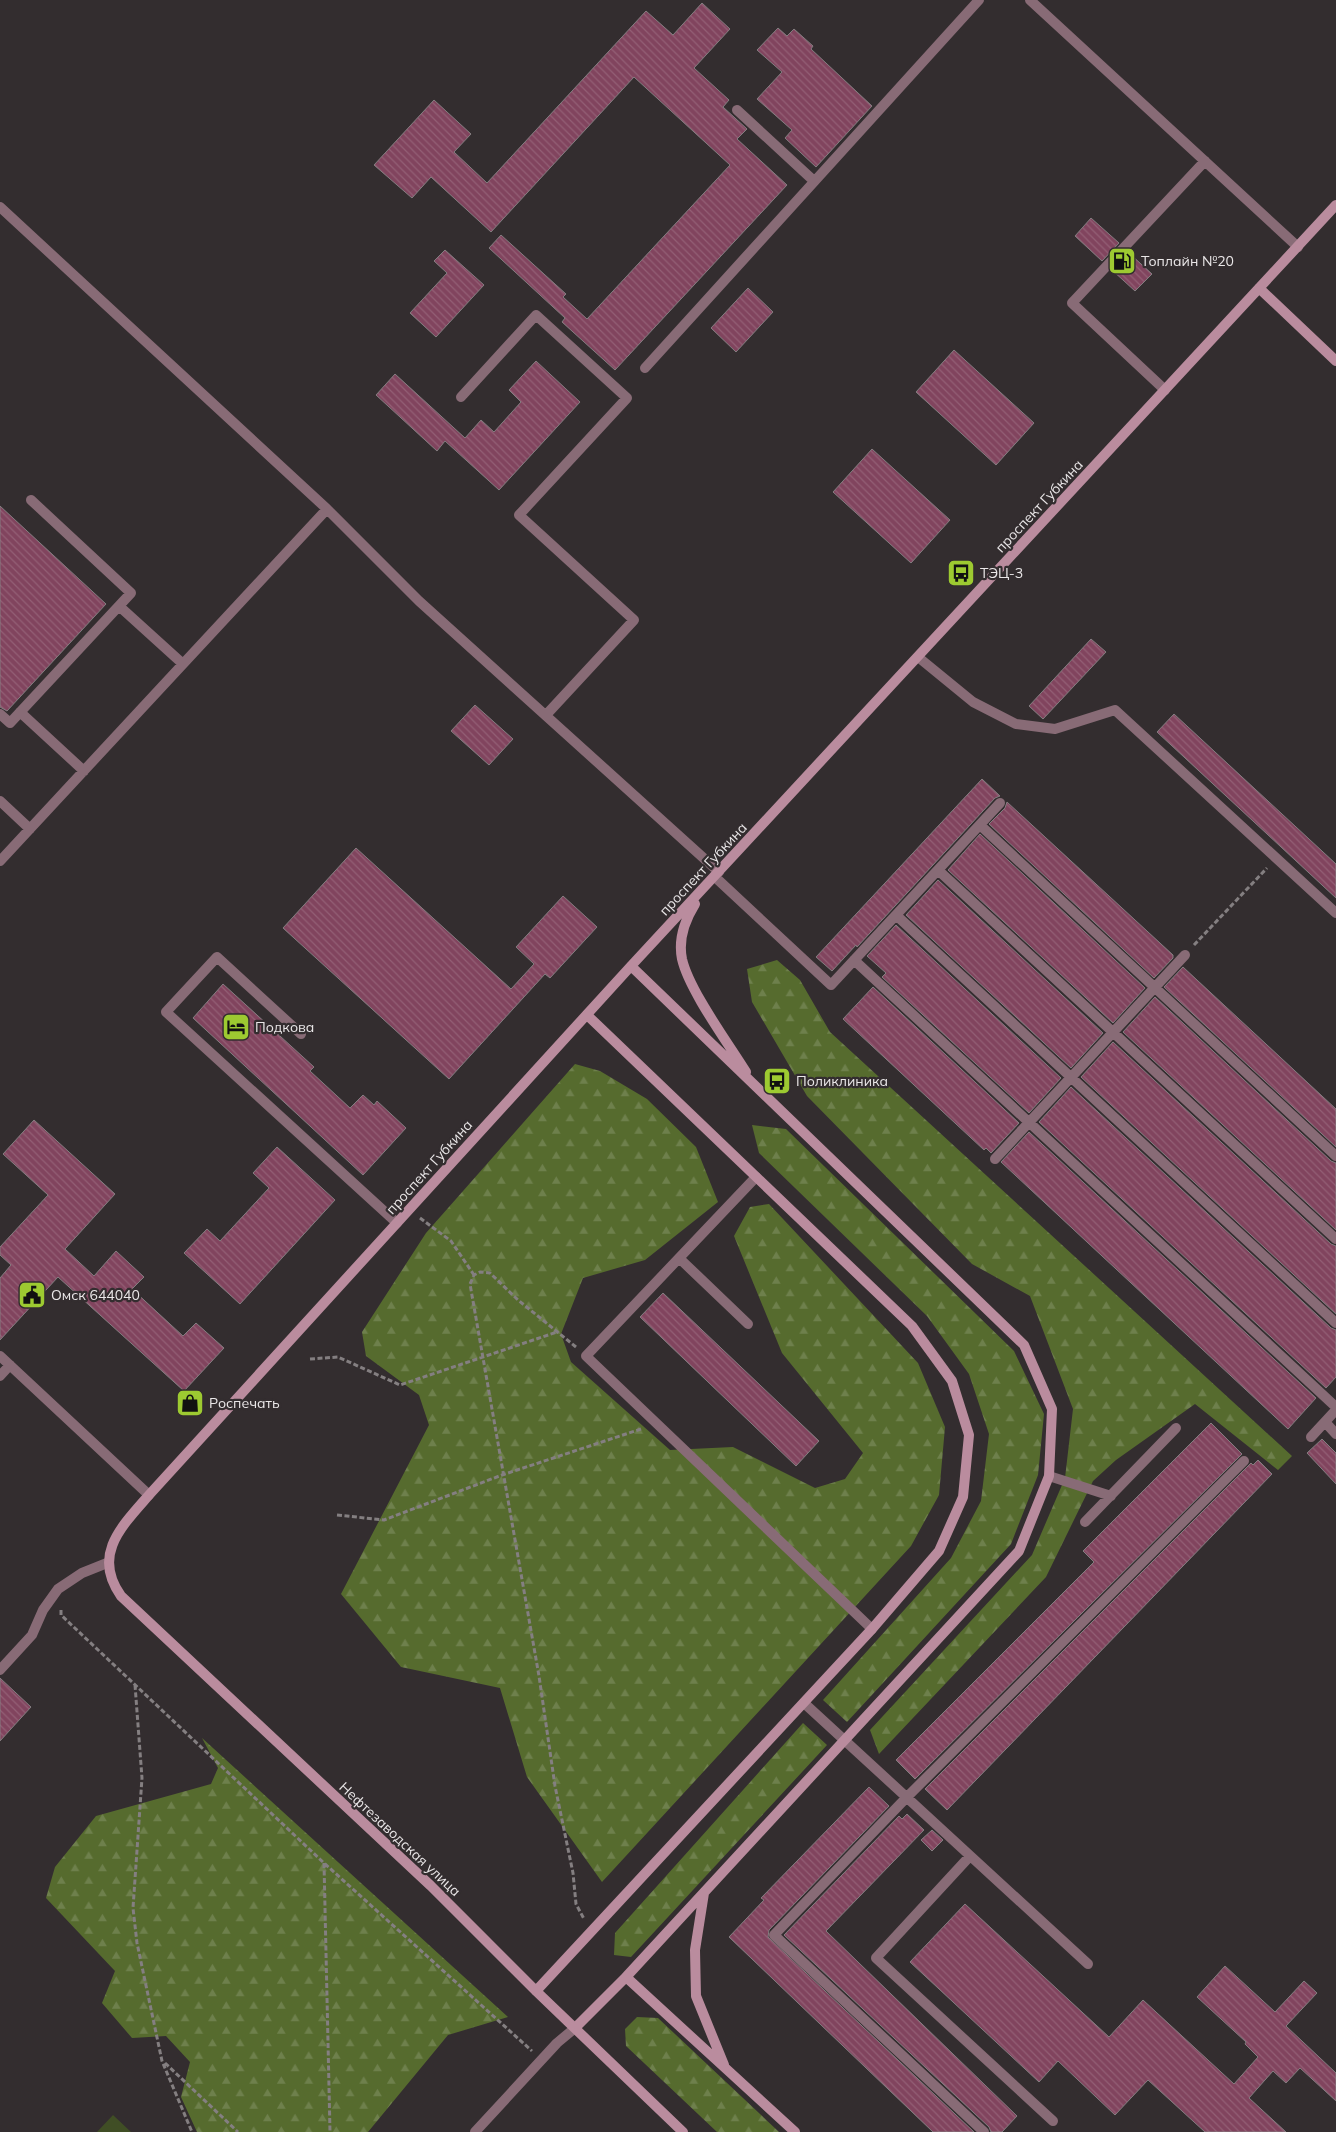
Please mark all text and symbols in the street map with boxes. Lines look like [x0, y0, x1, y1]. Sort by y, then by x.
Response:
fuel station icon: Топлайн №20 [1107, 246, 1137, 276]
place label: Топлайн №20 [1141, 252, 1234, 270]
street label: проспект Губкина [991, 456, 1087, 556]
bus stop icon: ТЭЦ-3 [946, 558, 976, 588]
place label: ТЭЦ-3 [980, 564, 1023, 582]
street label: проспект Губкина [655, 819, 751, 919]
hotel icon: Подкова [221, 1012, 251, 1042]
place label: Подкова [255, 1018, 314, 1036]
bus stop icon: Поликлиника [762, 1066, 792, 1096]
place label: Поликлиника [796, 1072, 888, 1090]
street label: проспект Губкина [382, 1116, 476, 1218]
public building icon: Омск 644040 [17, 1280, 47, 1310]
place label: Омск 644040 [51, 1286, 140, 1304]
shop icon: Роспечать [175, 1388, 205, 1418]
place label: Роспечать [209, 1394, 280, 1412]
street label: Нефтезаводская улица [336, 1778, 464, 1900]

